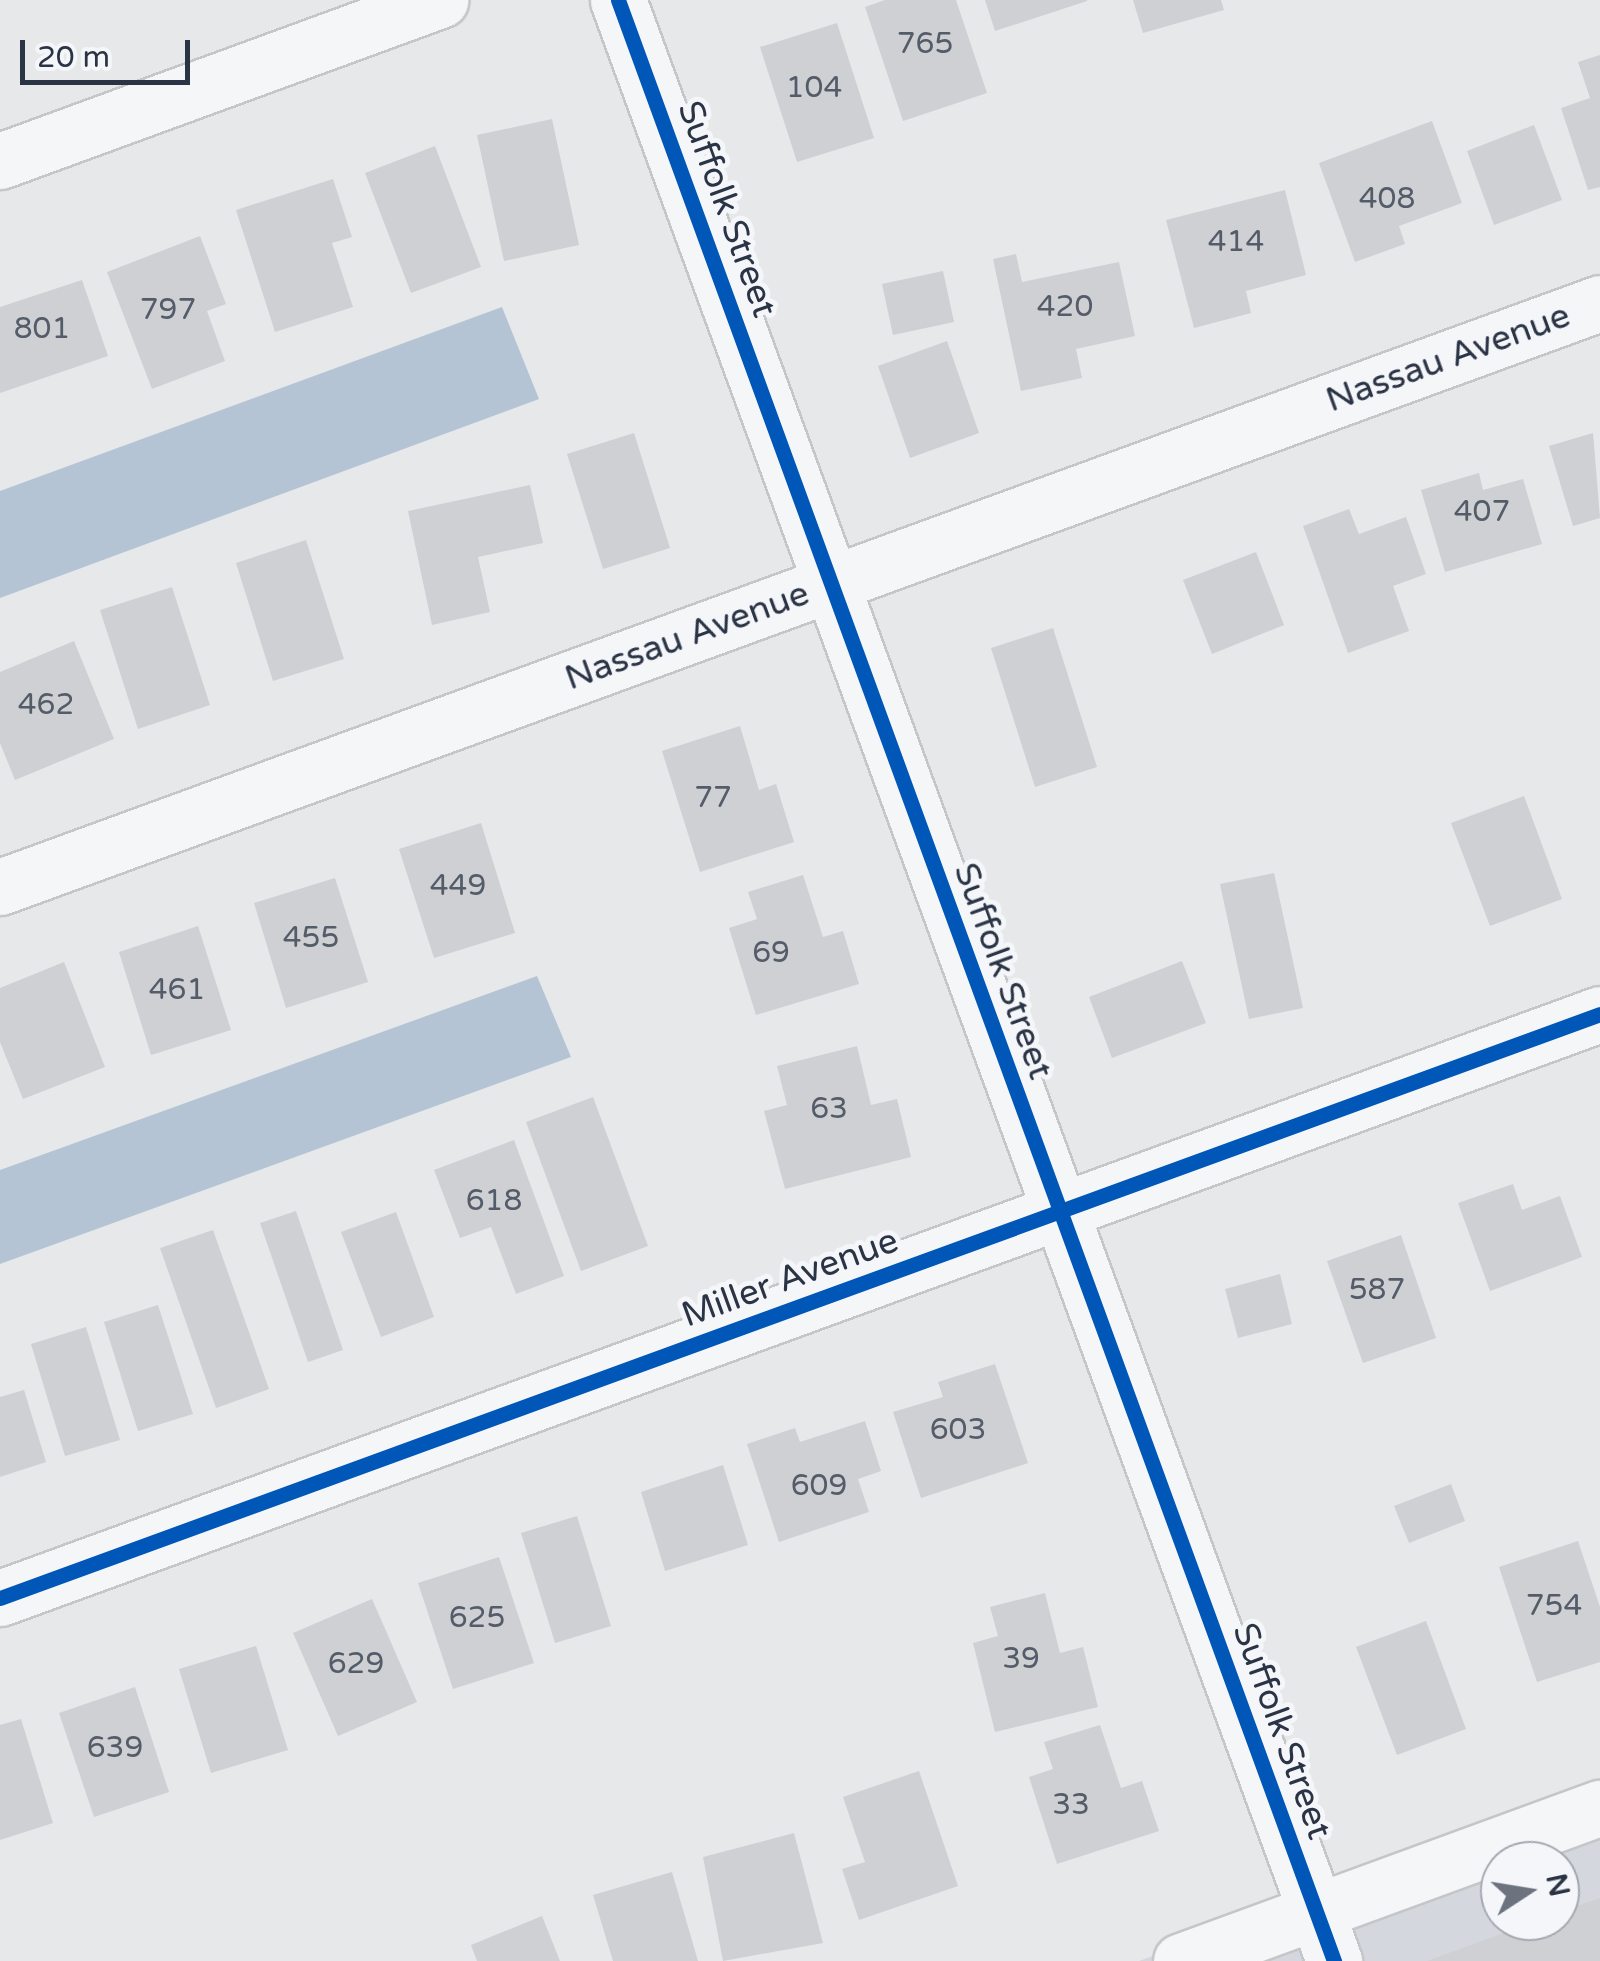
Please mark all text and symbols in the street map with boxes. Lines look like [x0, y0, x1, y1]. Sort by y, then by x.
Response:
scale bar [25, 20, 195, 82]
house number: 765 [897, 26, 953, 62]
text: 20 m [37, 39, 110, 76]
house number: 104 [786, 70, 842, 106]
street label: Suffolk Street [668, 95, 786, 323]
house number: 408 [1359, 181, 1415, 217]
house number: 414 [1208, 224, 1264, 260]
house number: 420 [1037, 289, 1093, 325]
house number: 797 [140, 292, 196, 328]
street label: Nassau Avenue [1320, 294, 1576, 422]
house number: 801 [14, 311, 70, 347]
house number: 407 [1454, 494, 1510, 530]
street label: Nassau Avenue [559, 572, 815, 700]
house number: 462 [18, 687, 74, 723]
house number: 77 [694, 780, 732, 816]
street label: Suffolk Street [944, 857, 1062, 1085]
house number: 449 [430, 868, 486, 904]
house number: 455 [283, 920, 339, 956]
house number: 69 [752, 935, 790, 971]
house number: 461 [149, 972, 205, 1008]
house number: 63 [810, 1091, 848, 1127]
house number: 618 [466, 1183, 522, 1219]
street label: Miller Avenue [676, 1219, 904, 1337]
house number: 587 [1349, 1272, 1405, 1308]
house number: 603 [930, 1412, 986, 1448]
house number: 609 [791, 1468, 847, 1504]
house number: 754 [1526, 1588, 1582, 1624]
house number: 625 [449, 1600, 505, 1636]
street label: Suffolk Street [1223, 1617, 1341, 1845]
house number: 39 [1002, 1641, 1040, 1677]
house number: 629 [328, 1646, 384, 1682]
house number: 639 [87, 1730, 143, 1766]
house number: 33 [1052, 1787, 1090, 1823]
north arrow [1480, 1841, 1580, 1941]
text: N [1538, 1871, 1576, 1900]

